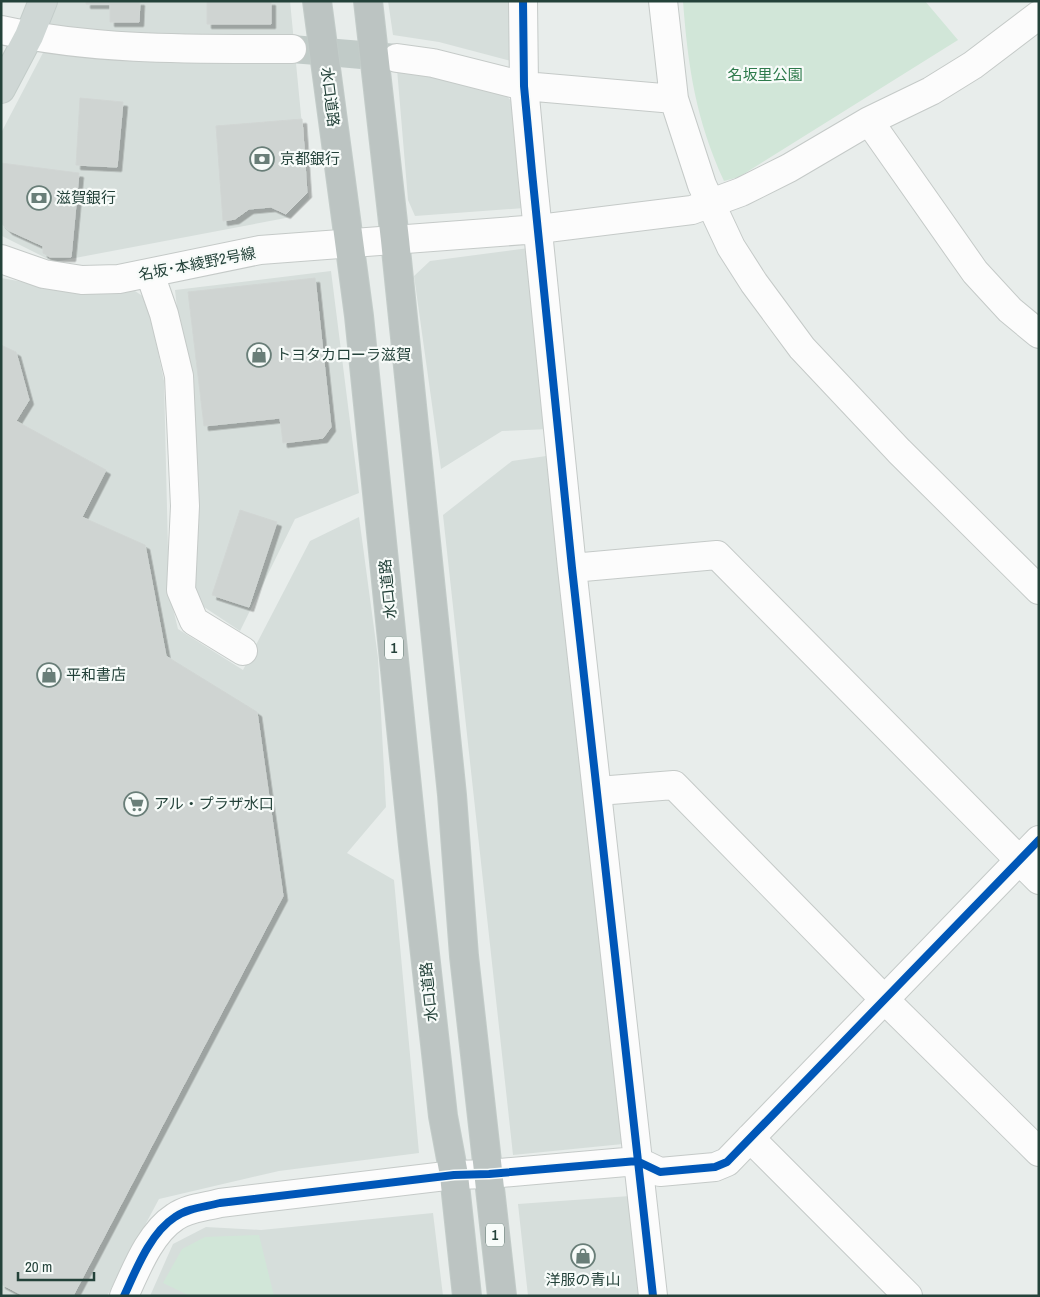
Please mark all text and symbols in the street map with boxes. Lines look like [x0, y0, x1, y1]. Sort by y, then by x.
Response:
park label: 名坂里公園 [727, 64, 803, 85]
street label: 水口道路 [316, 66, 345, 128]
bank icon: 京都銀行 [249, 146, 275, 172]
place label: 京都銀行 [280, 148, 340, 169]
bank icon: 滋賀銀行 [26, 185, 52, 211]
place label: 滋賀銀行 [56, 187, 116, 208]
street label: 名坂･本綾野2号線 [136, 242, 257, 285]
shop icon: トヨタカローラ滋賀 [246, 342, 272, 368]
place label: トヨタカローラ滋賀 [276, 344, 411, 365]
street label: 水口道路 [374, 558, 401, 620]
road number: 1 [385, 636, 403, 660]
shop icon: 平和書店 [36, 662, 62, 688]
place label: 平和書店 [66, 664, 126, 685]
supermarket icon: アル・プラザ水口 [123, 791, 149, 817]
place label: アル・プラザ水口 [154, 793, 274, 814]
street label: 水口道路 [415, 961, 442, 1023]
road number: 1 [486, 1224, 504, 1246]
shop icon: 洋服の青山 [570, 1243, 596, 1269]
scale bar [18, 1250, 94, 1282]
text: 20 m [25, 1256, 52, 1277]
place label: 洋服の青山 [545, 1269, 621, 1290]

